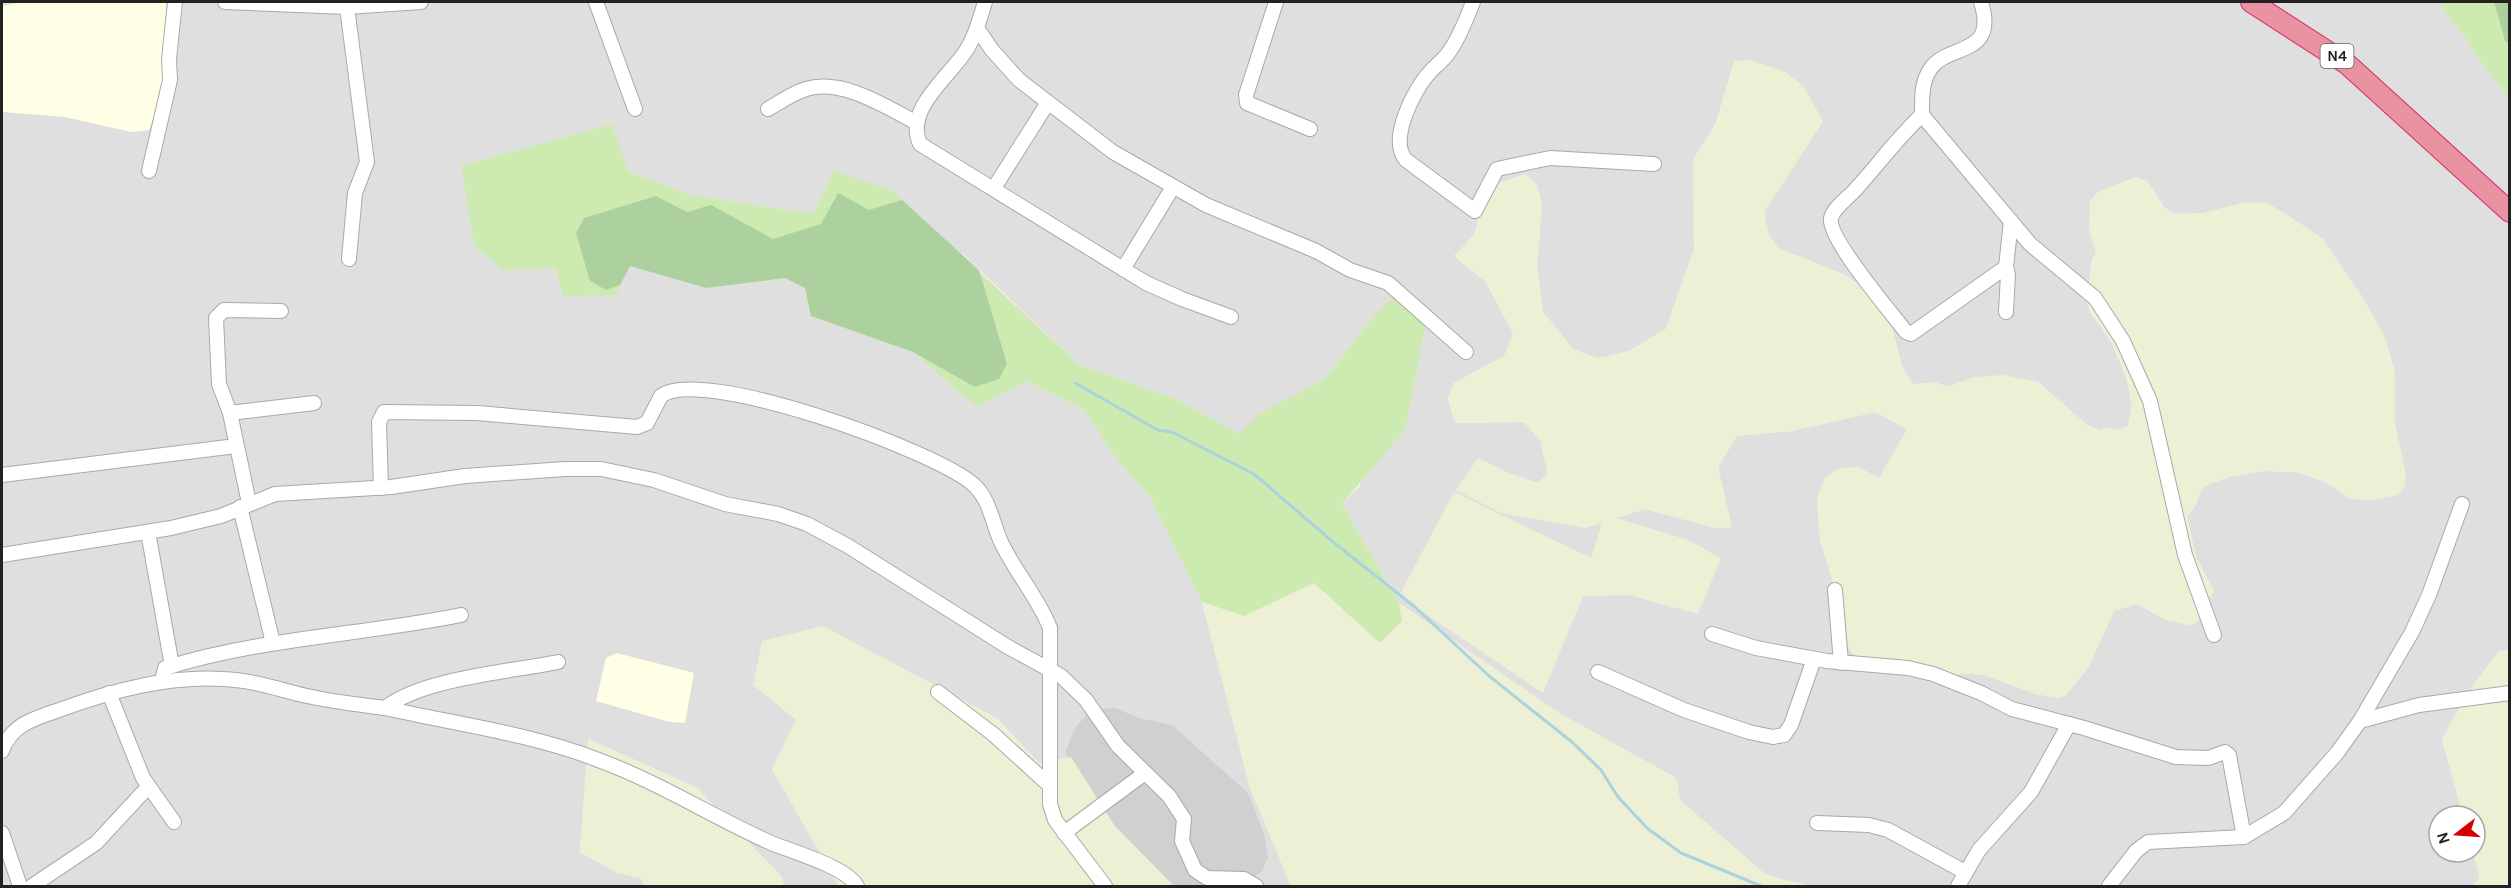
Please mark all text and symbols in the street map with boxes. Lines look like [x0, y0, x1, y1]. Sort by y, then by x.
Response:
road number: N4 [2320, 44, 2354, 68]
north arrow [2427, 804, 2487, 864]
text: N [2432, 830, 2454, 847]

